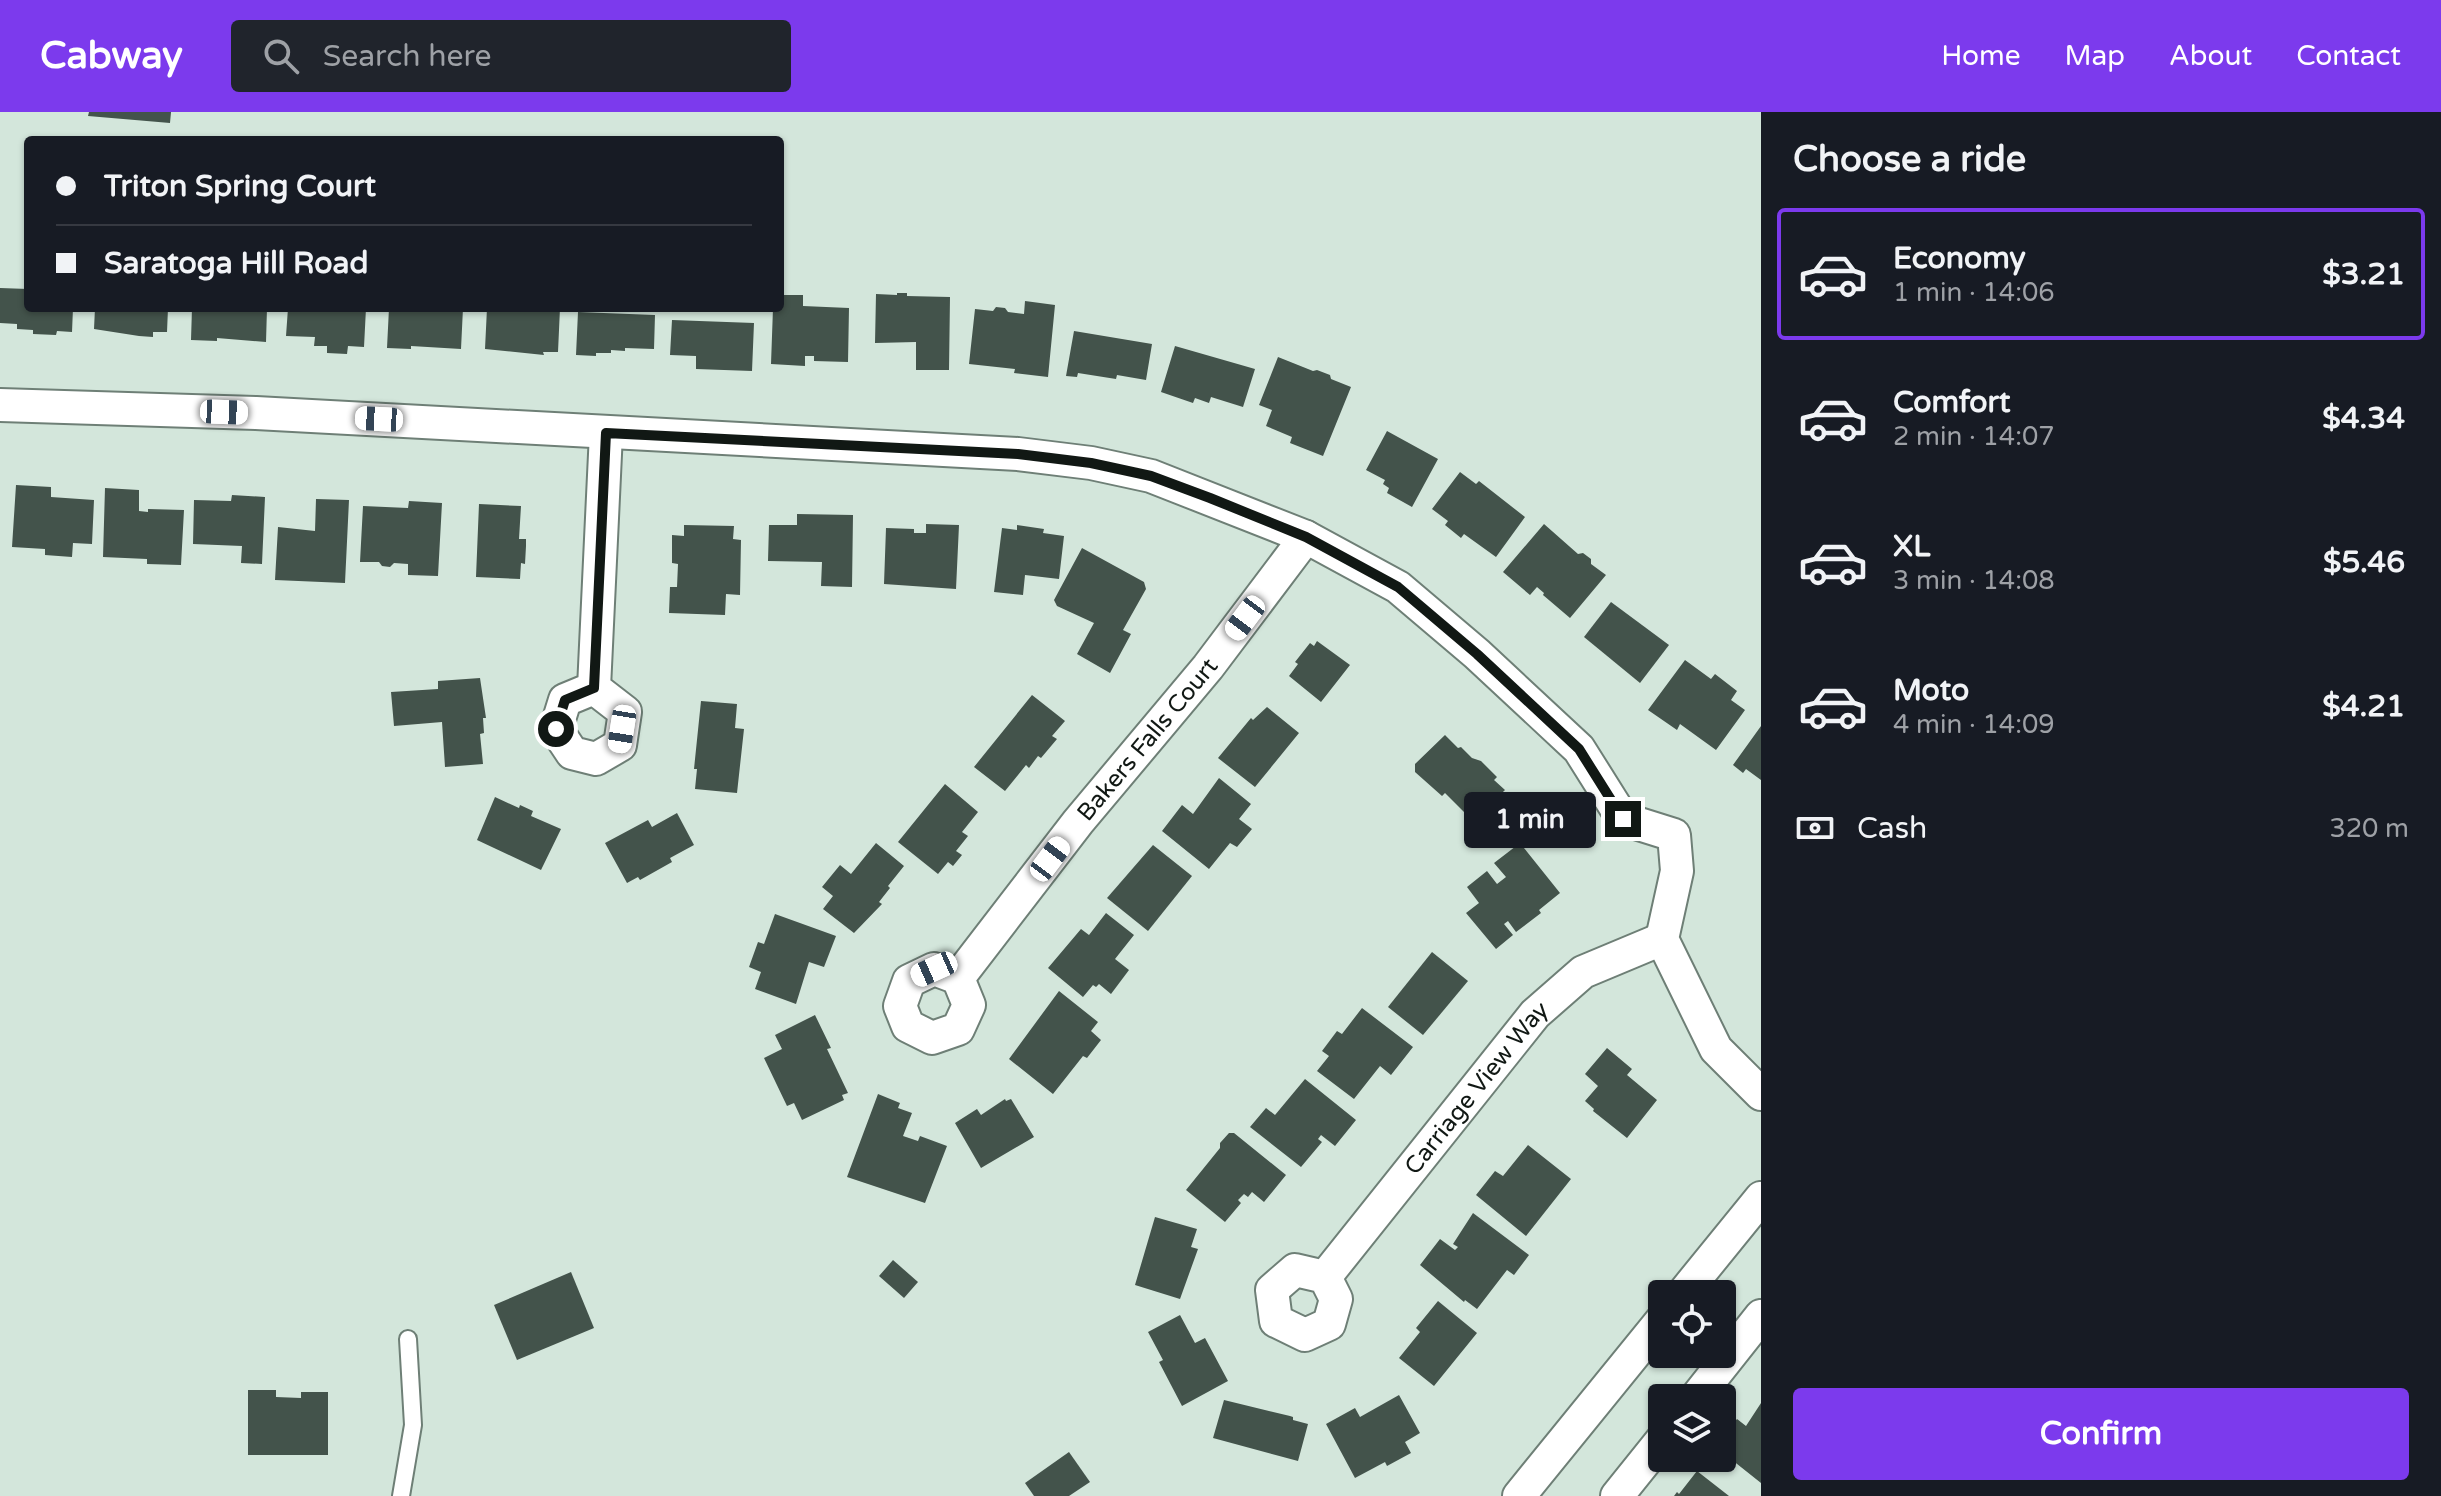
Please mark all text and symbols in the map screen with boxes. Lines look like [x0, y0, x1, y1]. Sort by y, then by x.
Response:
search box [231, 20, 791, 92]
text: Cabway [40, 33, 183, 79]
icon: search [259, 34, 303, 78]
text: Search here [323, 38, 491, 75]
text: Home [1941, 39, 2021, 73]
text: Map [2065, 39, 2125, 73]
text: About [2169, 39, 2252, 73]
text: Contact [2296, 39, 2401, 73]
text: Choose a ride [1793, 138, 2026, 181]
text: Triton Spring Court [104, 168, 376, 205]
icon: car [1797, 238, 1869, 310]
text: Economy [1893, 240, 2026, 277]
text: Saratoga Hill Road [104, 245, 368, 282]
text: $3.21 [2322, 256, 2405, 293]
text: 1 min · 14:06 [1893, 277, 2055, 308]
icon: car [1797, 382, 1869, 454]
text: Comfort [1893, 384, 2011, 421]
car [200, 399, 248, 425]
text: $4.34 [2322, 400, 2405, 437]
car [354, 406, 404, 432]
text: 2 min · 14:07 [1893, 421, 2055, 452]
icon: car [1797, 526, 1869, 598]
text: XL [1893, 528, 1930, 565]
text: $5.46 [2323, 544, 2405, 581]
text: 3 min · 14:08 [1893, 565, 2055, 596]
car [1221, 592, 1269, 644]
street label: Bakers Falls Court [1071, 653, 1224, 827]
icon: car [1797, 670, 1869, 742]
text: Moto [1893, 672, 1969, 709]
text: $4.21 [2322, 688, 2405, 725]
car [606, 703, 638, 755]
text: 4 min · 14:09 [1893, 709, 2055, 740]
route start [538, 711, 574, 747]
callout: 1 min [1463, 791, 1595, 847]
route end [1605, 801, 1641, 837]
text: 1 min [1495, 804, 1565, 835]
icon: cash [1793, 806, 1837, 850]
text: Cash [1857, 810, 1927, 847]
text: 320 m [2329, 813, 2409, 844]
car [1026, 833, 1074, 885]
car [907, 948, 961, 990]
street label: Carriage View Way [1399, 995, 1554, 1181]
map controls [1648, 1280, 1736, 1472]
button: locate [1648, 1280, 1736, 1368]
button: layers [1648, 1384, 1736, 1472]
button: Confirm [1793, 1388, 2409, 1480]

